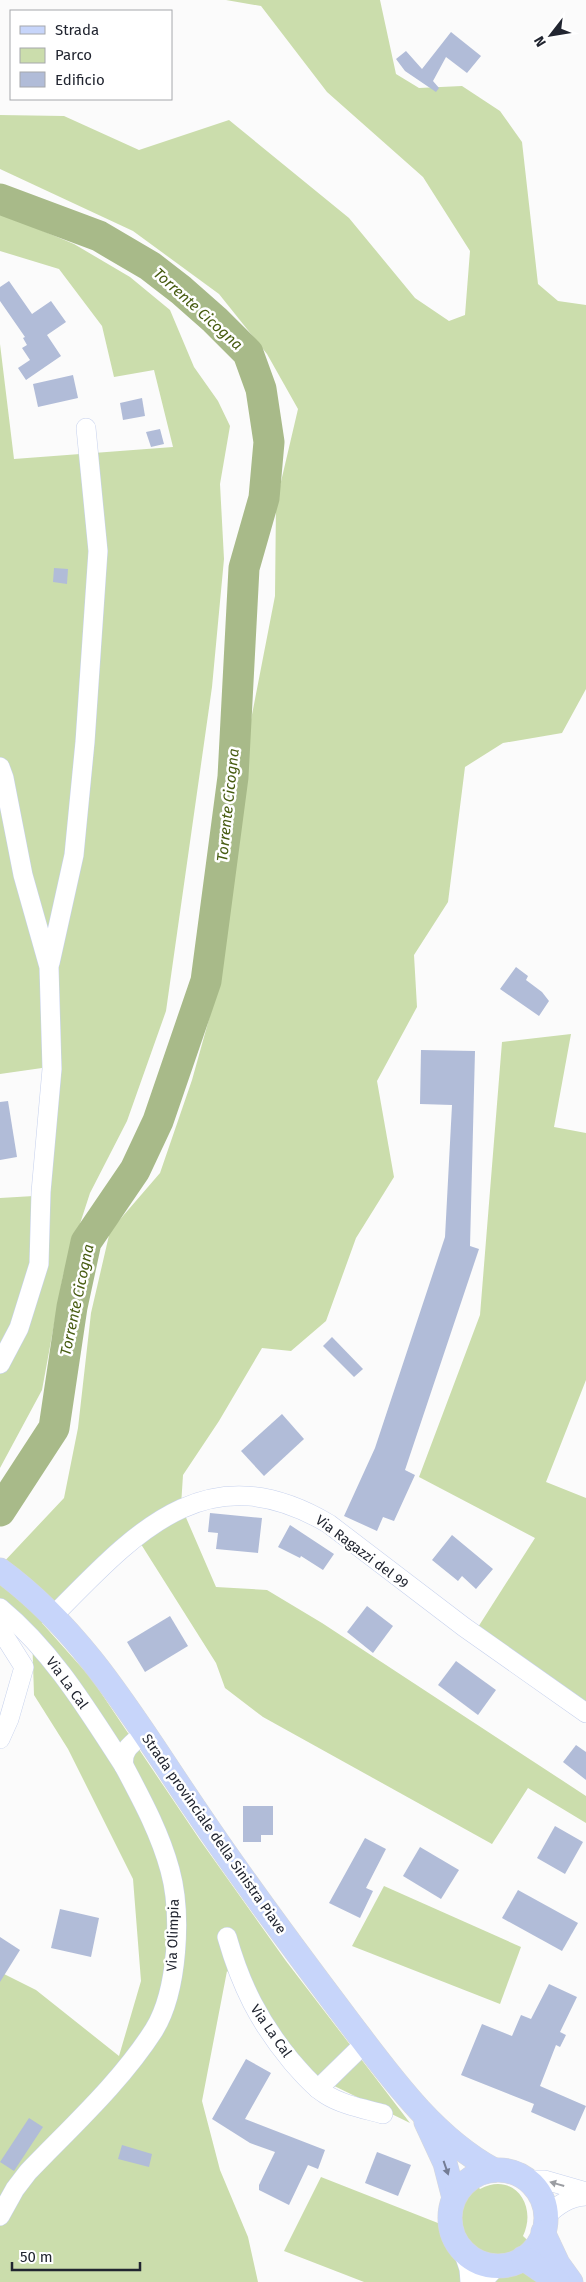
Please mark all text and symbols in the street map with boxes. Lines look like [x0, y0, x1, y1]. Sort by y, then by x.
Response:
legend [10, 10, 172, 100]
north arrow [526, 10, 576, 60]
text: Strada [55, 21, 99, 39]
text: N [531, 33, 550, 50]
text: Parco [55, 46, 92, 64]
text: Edificio [55, 71, 105, 89]
water label: Torrente Cicogna [150, 264, 246, 354]
water label: Torrente Cicogna [213, 748, 243, 862]
water label: Torrente Cicogna [56, 1243, 98, 1357]
street label: Via Ragazzi del 99 [312, 1512, 412, 1592]
street label: Via La Cal [42, 1654, 92, 1712]
street label: Strada provinciale della Sinistra Piave [138, 1731, 290, 1937]
street label: Via Olimpia [163, 1898, 183, 1972]
street label: Via La Cal [247, 2001, 295, 2061]
one-way arrow [443, 2161, 451, 2176]
one-way arrow [550, 2179, 565, 2187]
scale bar [12, 2240, 140, 2272]
text: 50 m [20, 2248, 53, 2266]

